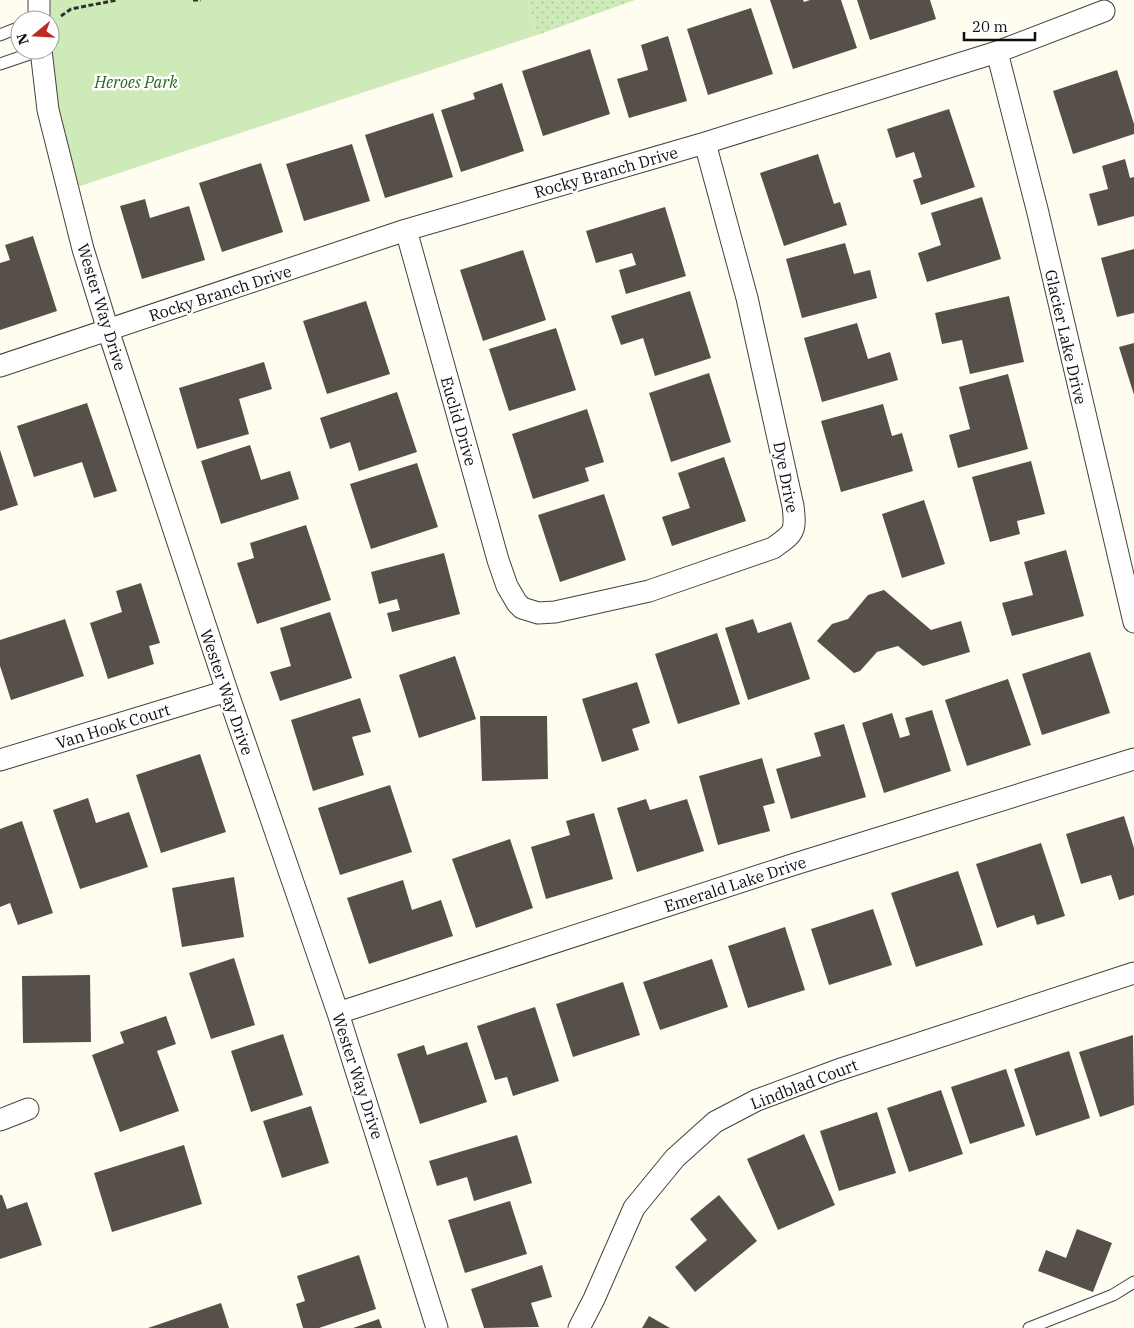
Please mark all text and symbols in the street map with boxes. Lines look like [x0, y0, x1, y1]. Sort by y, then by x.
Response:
north arrow [10, 10, 60, 60]
scale bar [964, 10, 1035, 42]
text: 20 m [972, 17, 1008, 36]
text: N [12, 31, 33, 47]
park label: Heroes Park [93, 72, 178, 92]
street label: Rocky Branch Drive [532, 142, 680, 202]
street label: Wester Way Drive [73, 241, 131, 373]
street label: Rocky Branch Drive [146, 261, 294, 325]
street label: Glacier Lake Drive [1041, 268, 1091, 406]
street label: Euclid Drive [437, 374, 481, 468]
street label: Dye Drive [769, 440, 803, 514]
street label: Wester Way Drive [196, 626, 258, 758]
street label: Van Hook Court [54, 699, 173, 753]
street label: Emerald Lake Drive [661, 852, 809, 916]
street label: Wester Way Drive [328, 1010, 388, 1142]
street label: Lindblad Court [748, 1054, 861, 1114]

